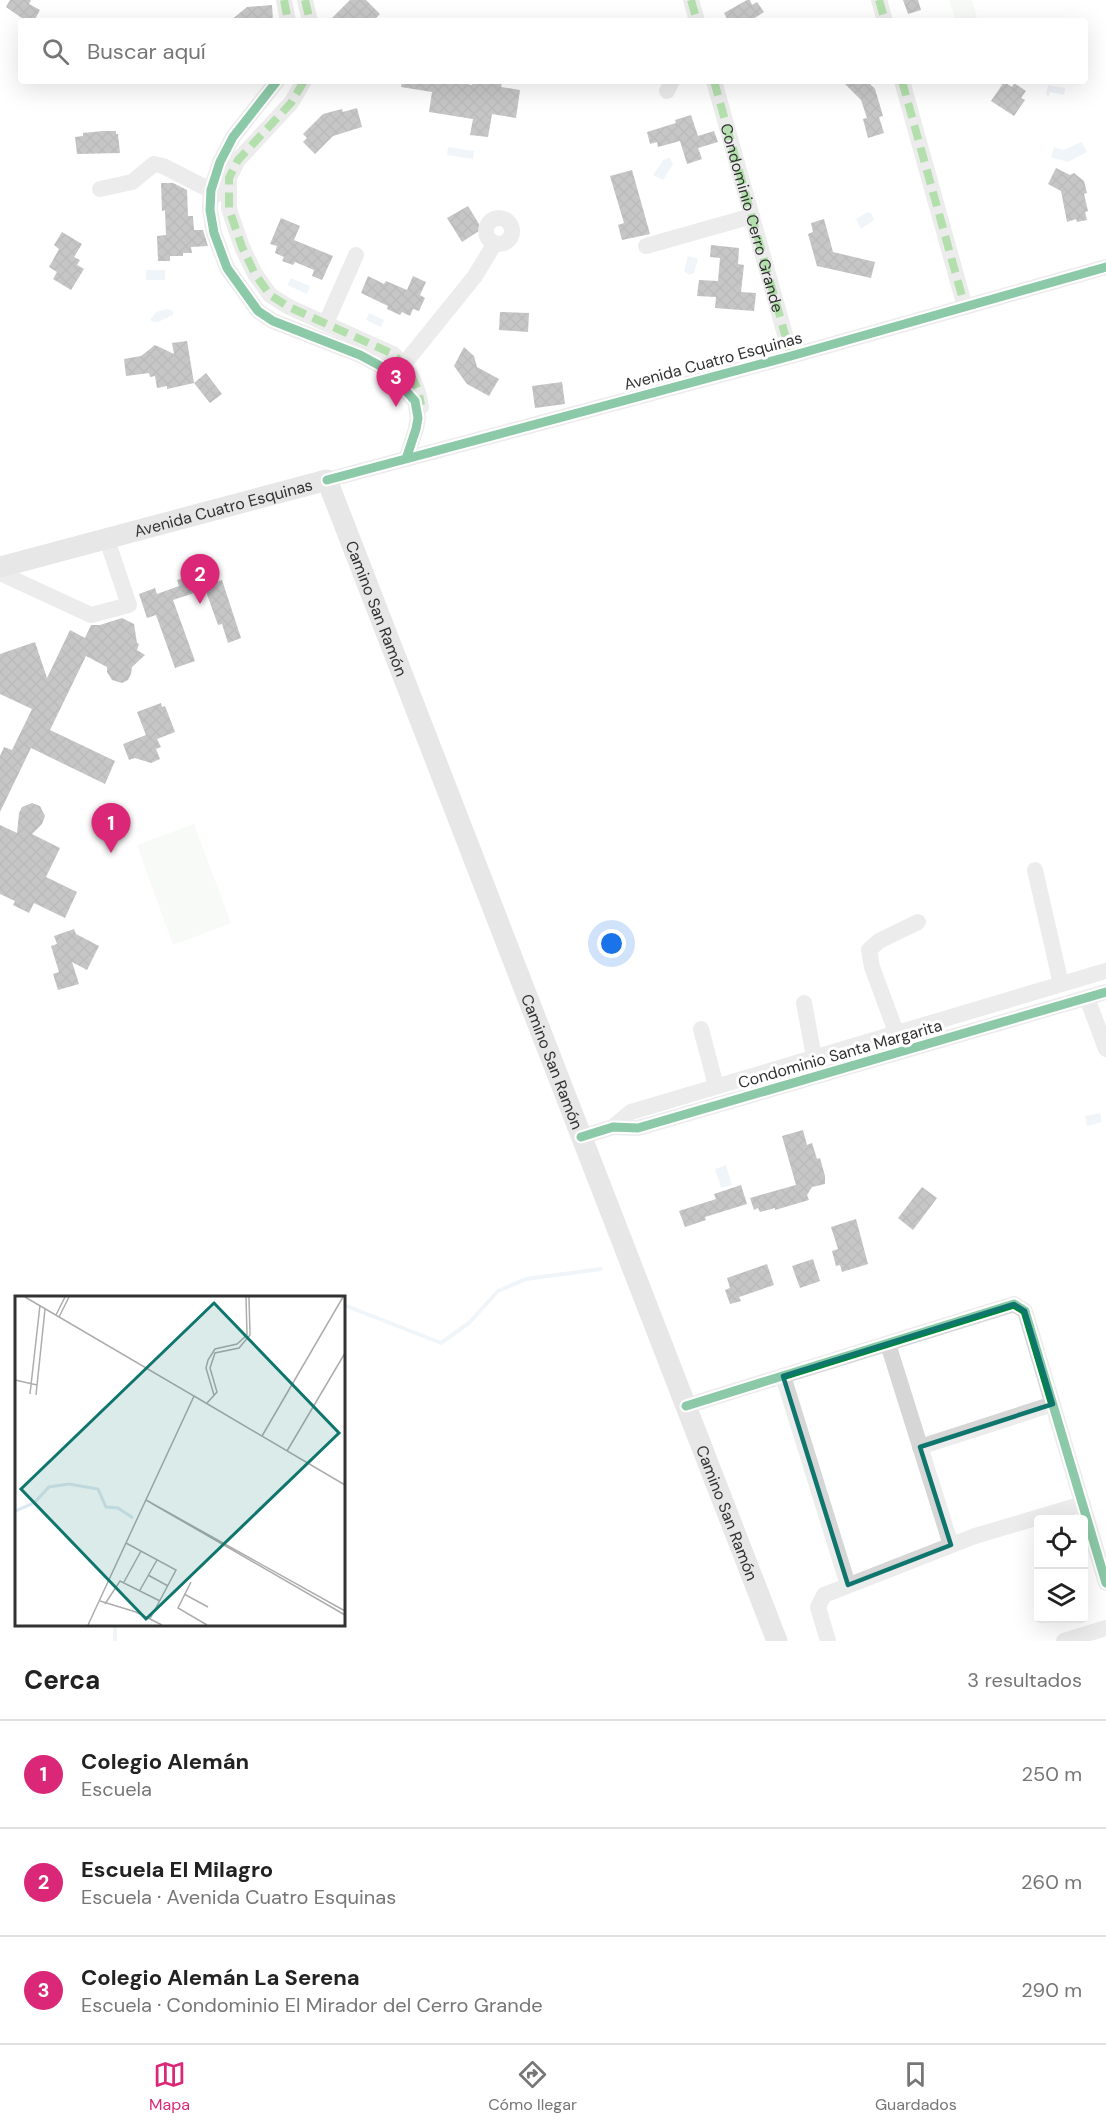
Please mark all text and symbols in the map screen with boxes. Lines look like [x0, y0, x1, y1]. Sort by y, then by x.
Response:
search box [18, 18, 1088, 84]
icon: search [39, 35, 72, 68]
text: Buscar aquí [87, 37, 206, 66]
street label: Condominio Cerro Grande [716, 121, 789, 315]
street label: Avenida Cuatro Esquinas [622, 327, 804, 395]
pin: 3 [376, 358, 416, 407]
street label: Avenida Cuatro Esquinas [132, 474, 315, 541]
street label: Camino San Ramón [341, 538, 412, 679]
pin: 2 [180, 554, 220, 604]
pin: 1 [92, 804, 130, 853]
your location [597, 929, 626, 958]
street label: Camino San Ramón [517, 991, 588, 1132]
street label: Condominio Santa Margarita [736, 1015, 944, 1093]
inset map [15, 1296, 345, 1626]
street label: Camino San Ramón [692, 1442, 763, 1584]
map controls [1034, 1515, 1088, 1623]
button: locate [1034, 1515, 1088, 1569]
button: layers [1034, 1569, 1088, 1623]
text: Cerca [24, 1663, 100, 1697]
text: 3 resultados [967, 1667, 1082, 1693]
text: Colegio Alemán [81, 1747, 249, 1776]
text: 1 [40, 1761, 47, 1787]
text: 250 m [1021, 1761, 1082, 1787]
text: Escuela [81, 1776, 152, 1802]
text: Escuela El Milagro [81, 1855, 273, 1884]
text: 2 [38, 1869, 49, 1895]
text: 260 m [1021, 1869, 1082, 1895]
text: Escuela · Avenida Cuatro Esquinas [81, 1884, 396, 1910]
text: Colegio Alemán La Serena [81, 1963, 360, 1992]
text: 3 [37, 1977, 50, 2003]
text: 290 m [1021, 1977, 1082, 2003]
text: Escuela · Condominio El Mirador del Cerro Grande [81, 1992, 543, 2018]
tab: Mapa [149, 2058, 190, 2115]
tab: Cómo llegar [488, 2058, 577, 2115]
tab: Guardados [875, 2058, 957, 2115]

